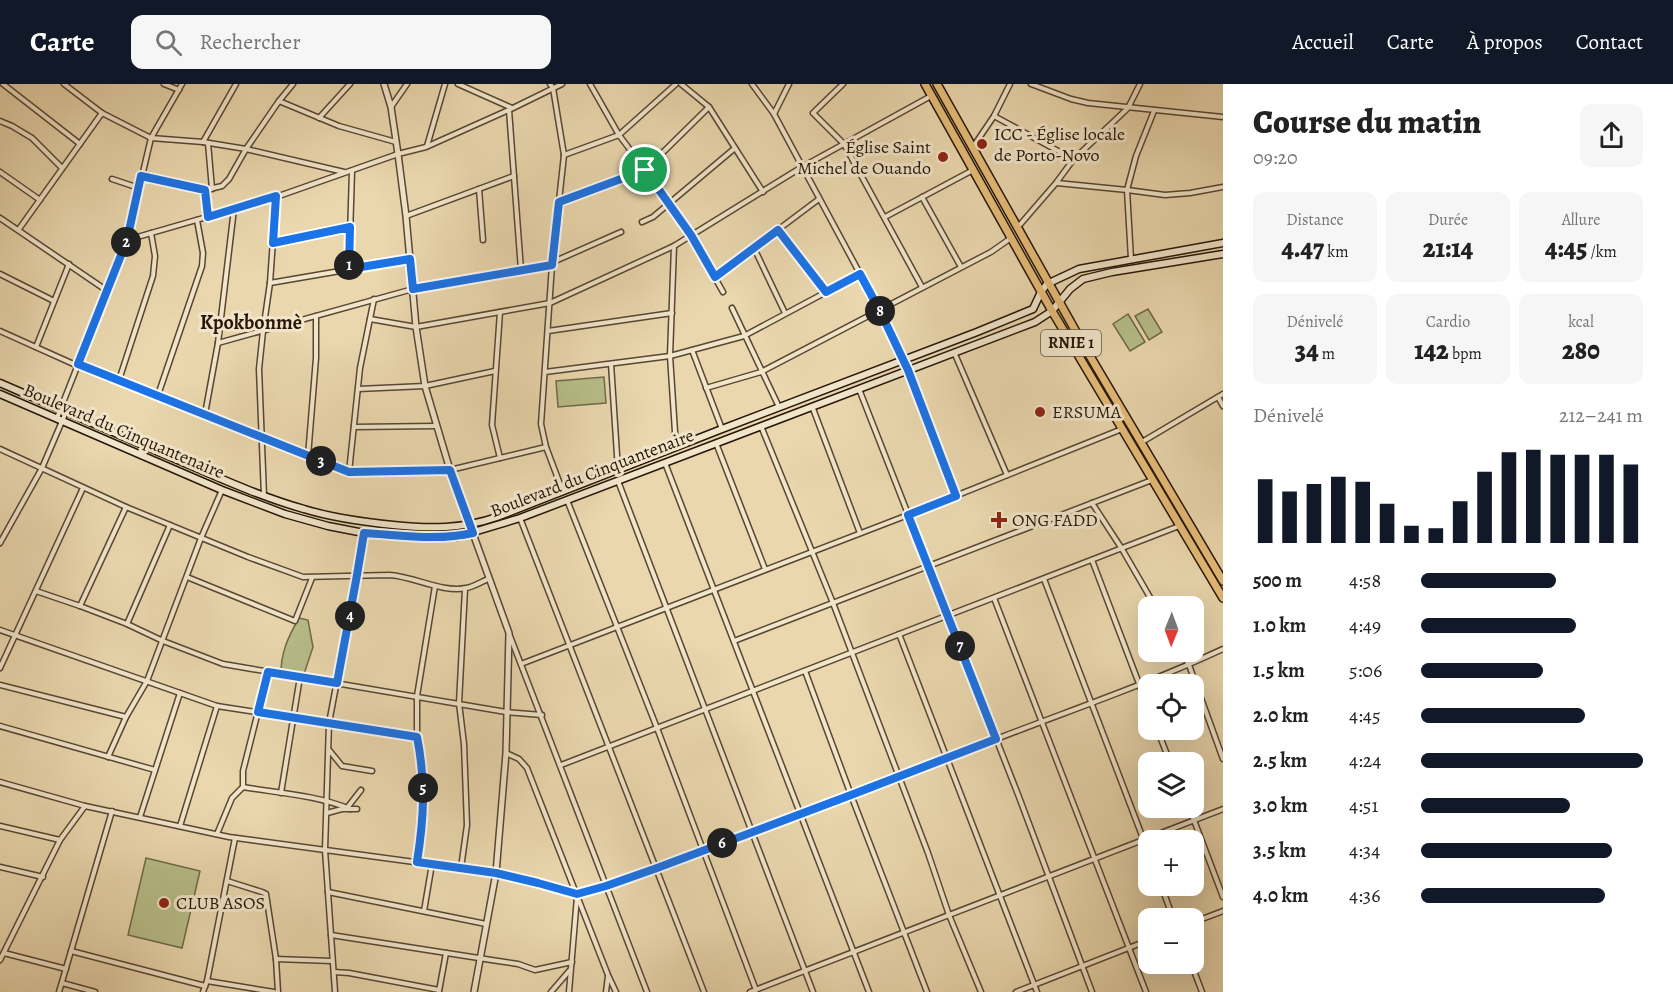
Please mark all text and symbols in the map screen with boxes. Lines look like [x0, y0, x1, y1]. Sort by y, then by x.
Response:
search box [131, 15, 551, 69]
text: Carte [30, 23, 95, 61]
icon: search [152, 26, 185, 59]
text: Rechercher [200, 27, 301, 57]
text: Accueil [1292, 28, 1354, 56]
text: Carte [1387, 28, 1434, 56]
text: À propos [1467, 28, 1543, 56]
text: Contact [1576, 28, 1643, 56]
text: Course du matin [1253, 99, 1481, 144]
button: share [1580, 104, 1643, 167]
place label: ICC - Église locale de Porto-Novo [994, 122, 1125, 167]
place label: Église Saint Michel de Ouando [797, 135, 931, 180]
marker: ICC - Église locale de Porto-Novo [975, 137, 989, 151]
pin [619, 144, 670, 195]
text: 09:20 [1253, 144, 1298, 171]
marker: Église Saint Michel de Ouando [936, 150, 950, 164]
icon: arrive [628, 153, 661, 186]
text: Distance [1286, 209, 1344, 231]
text: Durée [1428, 209, 1468, 231]
text: Allure [1562, 209, 1600, 231]
pin: 2 [111, 227, 141, 257]
text: 2 [122, 231, 130, 253]
text: 4.47 [1281, 231, 1324, 266]
text: 21:14 [1423, 231, 1473, 266]
text: 4:45 [1545, 231, 1587, 266]
text: km [1324, 241, 1349, 263]
text: /km [1587, 241, 1617, 263]
pin: 1 [334, 250, 364, 280]
text: 1 [346, 254, 352, 276]
pin: 8 [865, 296, 895, 326]
text: 8 [876, 300, 884, 322]
district label: Kpokbonmè [200, 309, 302, 336]
text: Dénivelé [1287, 311, 1343, 333]
text: Cardio [1426, 311, 1470, 333]
text: kcal [1568, 311, 1594, 333]
road number: RNIE 1 [1041, 330, 1101, 356]
text: 34 [1295, 333, 1319, 368]
text: 142 [1414, 333, 1449, 368]
text: 280 [1562, 333, 1600, 368]
text: m [1319, 343, 1335, 365]
text: bpm [1449, 343, 1482, 365]
street label: Boulevard du Cinquantenaire [20, 378, 228, 484]
place label: ERSUMA [1052, 400, 1122, 424]
text: Dénivelé [1253, 402, 1324, 429]
text: 212–241 m [1559, 402, 1643, 429]
marker: ERSUMA [1033, 405, 1047, 419]
street label: Boulevard du Cinquantenaire [487, 423, 697, 523]
pin: 3 [306, 446, 336, 476]
text: 3 [318, 450, 324, 472]
place label: ONG FADD [1012, 508, 1098, 532]
marker: ONG FADD [990, 511, 1008, 529]
text: 500 m [1253, 567, 1302, 594]
text: 4:58 [1349, 567, 1381, 594]
north arrow [1138, 596, 1204, 662]
map controls [1138, 596, 1204, 974]
pin: 4 [335, 601, 365, 631]
text: 4 [346, 605, 354, 627]
text: 1.0 km [1253, 612, 1306, 639]
text: 4:49 [1349, 612, 1381, 639]
pin: 7 [945, 631, 975, 661]
text: 7 [957, 635, 963, 657]
text: 1.5 km [1253, 657, 1305, 684]
text: 5:06 [1349, 657, 1382, 684]
button: locate [1138, 674, 1204, 740]
text: 2.0 km [1253, 702, 1309, 729]
text: 4:45 [1349, 702, 1380, 729]
text: 2.5 km [1253, 747, 1307, 774]
text: 4:24 [1349, 747, 1381, 774]
button: layers [1138, 752, 1204, 818]
pin: 5 [408, 773, 438, 803]
text: 5 [420, 777, 426, 799]
text: 3.0 km [1253, 792, 1308, 819]
text: 4:51 [1349, 792, 1378, 819]
pin: 6 [707, 828, 737, 858]
button: + [1138, 830, 1204, 896]
text: 6 [718, 832, 726, 854]
text: 3.5 km [1253, 837, 1306, 864]
text: 4:34 [1349, 837, 1380, 864]
text: 4.0 km [1253, 882, 1309, 909]
text: 4:36 [1349, 882, 1380, 909]
place label: CLUB ASOS [176, 891, 265, 915]
marker: CLUB ASOS [157, 896, 171, 910]
button: − [1138, 908, 1204, 974]

